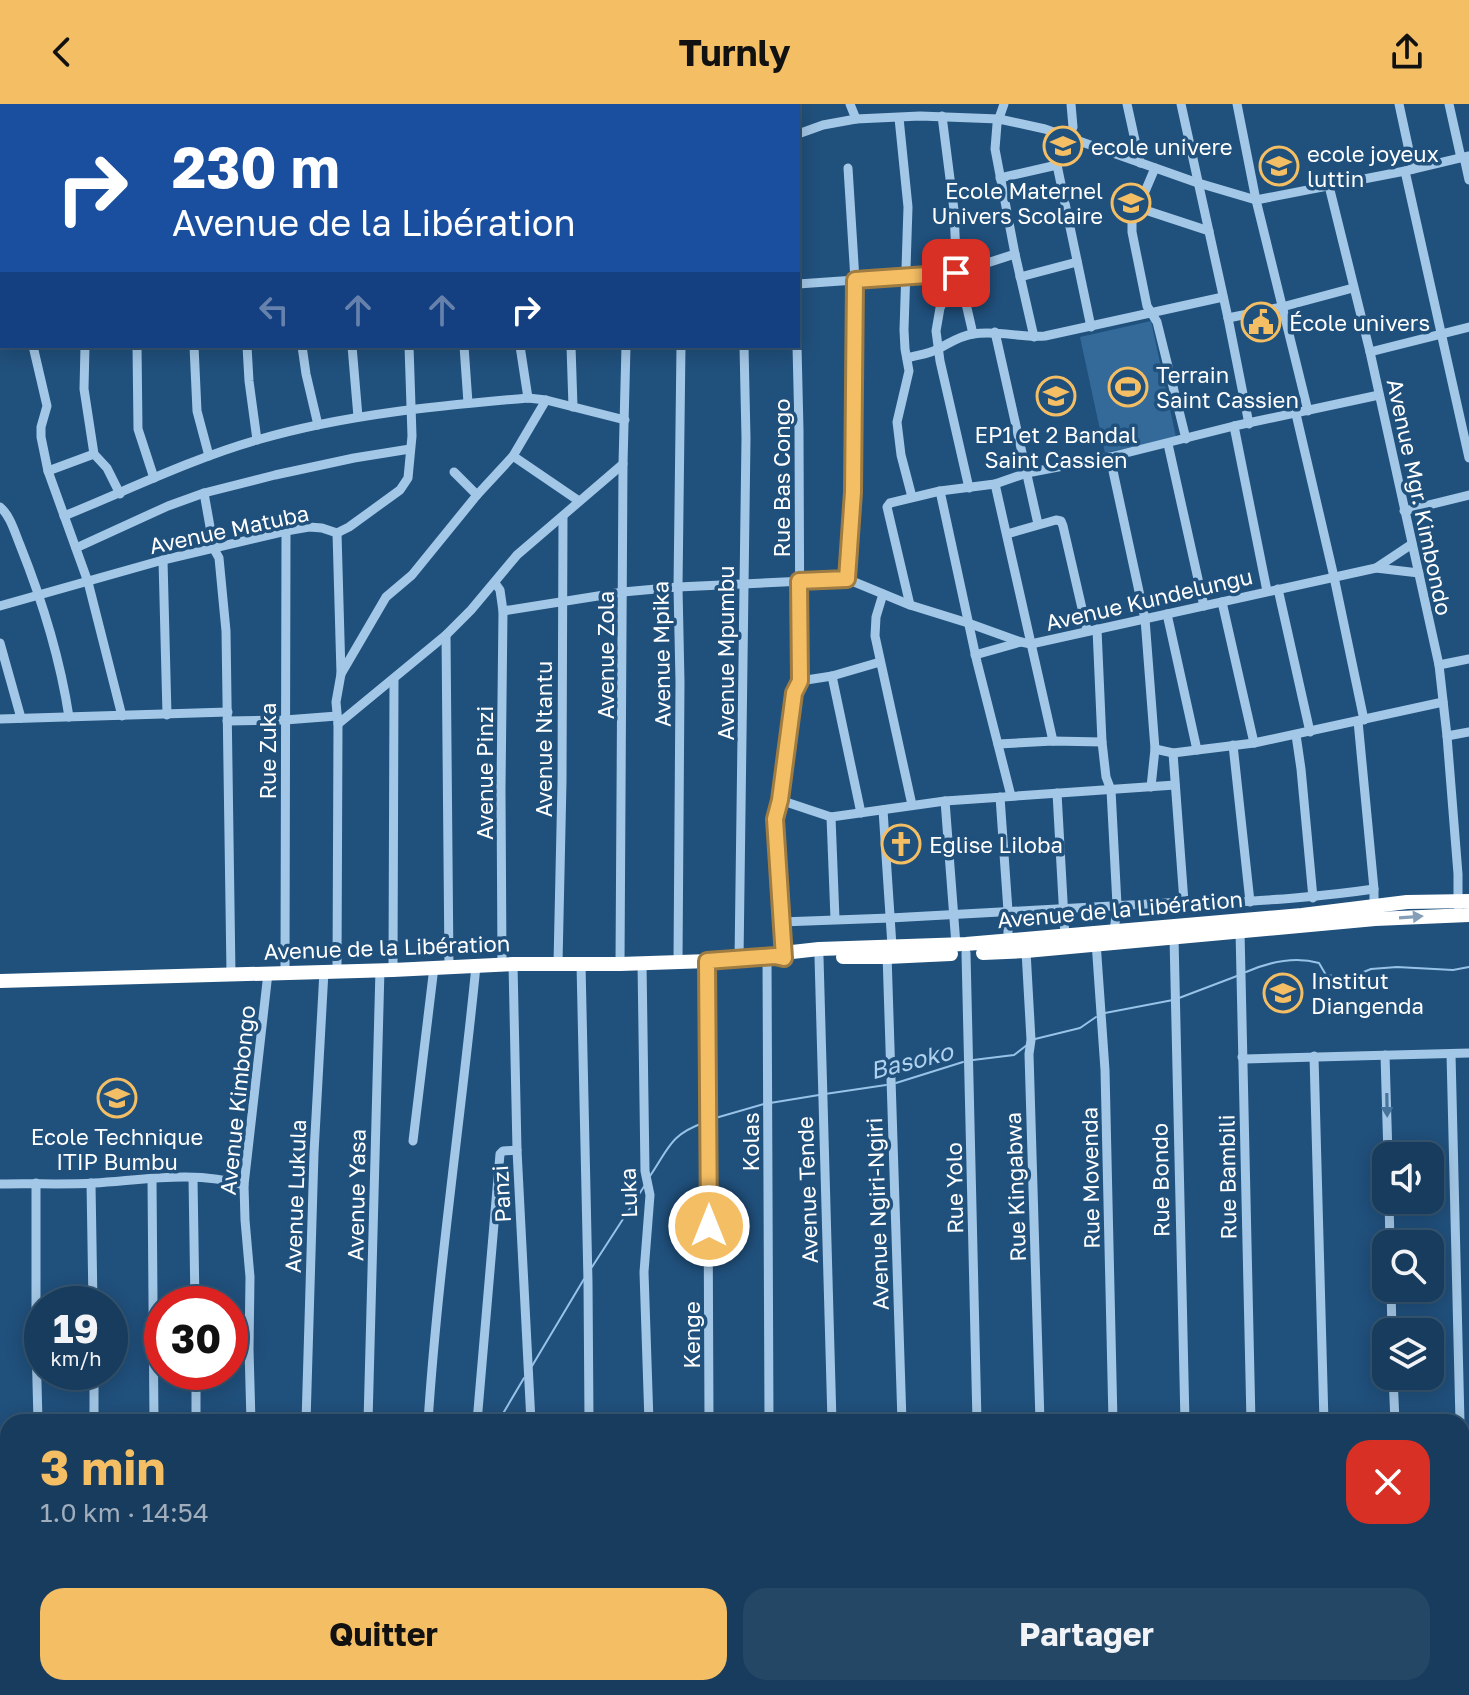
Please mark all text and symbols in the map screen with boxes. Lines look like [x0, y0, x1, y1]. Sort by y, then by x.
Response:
icon: back [40, 30, 84, 74]
icon: share [1385, 30, 1429, 74]
text: Turnly [678, 31, 791, 74]
school or university icon: ecole univere [1042, 125, 1084, 167]
text: 230 m [172, 133, 340, 200]
place label: ecole univere [1091, 133, 1233, 160]
icon: right [40, 136, 144, 240]
place label: ecole joyeux luttin [1307, 140, 1439, 192]
school or university icon: ecole joyeux luttin [1258, 145, 1300, 187]
place label: Ecole Maternel Univers Scolaire [931, 177, 1103, 229]
school or university icon: Ecole Maternel Univers Scolaire [1110, 182, 1152, 224]
text: Avenue de la Libération [172, 201, 576, 244]
pin [922, 239, 990, 307]
icon: arrive [934, 251, 978, 295]
icon: left [252, 288, 296, 332]
icon: ahead [336, 288, 380, 332]
icon: ahead [420, 288, 464, 332]
icon: right [504, 288, 548, 332]
public building icon: École univers [1240, 301, 1282, 343]
place label: École univers [1289, 309, 1430, 336]
place label: Terrain Saint Cassien [1156, 361, 1299, 413]
sports icon: Terrain Saint Cassien [1107, 366, 1149, 408]
school or university icon: EP1 et 2 Bandal Saint Cassien [1035, 375, 1077, 417]
street label: Avenue Mgr. Kimbondo [1382, 376, 1458, 618]
street label: Rue Bas Congo [768, 399, 795, 557]
place label: EP1 et 2 Bandal Saint Cassien [974, 421, 1138, 473]
street label: Avenue Matuba [147, 499, 311, 559]
street label: Avenue Kundelungu [1043, 562, 1255, 636]
street label: Avenue Mpumbu [712, 565, 739, 741]
street label: Avenue Mpika [646, 581, 676, 727]
street label: Avenue Zola [592, 591, 619, 719]
street label: Avenue Ntantu [530, 661, 557, 817]
street label: Rue Zuka [254, 703, 281, 799]
street label: Avenue Pinzi [471, 706, 498, 840]
church icon: Eglise Liloba [880, 823, 922, 865]
place label: Eglise Liloba [929, 831, 1063, 858]
street label: Avenue de la Libération [996, 885, 1244, 933]
one-way arrow [1399, 910, 1424, 923]
street label: Avenue de la Libération [263, 929, 511, 965]
place label: Institut Diangenda [1311, 967, 1424, 1019]
school or university icon: Institut Diangenda [1262, 972, 1304, 1014]
street label: Avenue Kimbongo [214, 1004, 260, 1196]
water label: Basoko [867, 1035, 957, 1084]
school or university icon: Ecole Technique ITIP Bumbu [96, 1077, 138, 1119]
one-way arrow [1380, 1093, 1393, 1118]
street label: Rue Movenda [1075, 1107, 1105, 1249]
street label: Kolas [737, 1112, 764, 1172]
street label: Rue Kingabwa [999, 1112, 1031, 1262]
street label: Rue Bambili [1212, 1114, 1242, 1240]
street label: Avenue Tende [791, 1116, 823, 1264]
street label: Avenue Ngiri-Ngiri [860, 1117, 894, 1311]
street label: Avenue Lukula [279, 1119, 311, 1273]
place label: Ecole Technique ITIP Bumbu [31, 1123, 203, 1175]
street label: Rue Bondo [1146, 1123, 1174, 1237]
street label: Avenue Yasa [341, 1129, 371, 1261]
street label: Rue Yolo [940, 1142, 968, 1234]
map controls [1372, 1142, 1444, 1390]
button: sound [1372, 1142, 1444, 1214]
street label: Panzi [486, 1165, 516, 1223]
street label: Luka [614, 1168, 642, 1218]
position arrow [667, 1184, 751, 1268]
button: search [1372, 1230, 1444, 1302]
speed limit sign: 30 [144, 1286, 248, 1390]
street label: Kenge [678, 1301, 705, 1369]
text: 19 [53, 1304, 99, 1352]
button: layers [1372, 1318, 1444, 1390]
text: km/h [51, 1346, 101, 1370]
text: 3 min [40, 1438, 165, 1496]
button: close [1346, 1440, 1430, 1524]
text: 1.0 km · 14:54 [40, 1497, 209, 1528]
button: Quitter [40, 1588, 727, 1680]
button: Partager [743, 1588, 1430, 1680]

